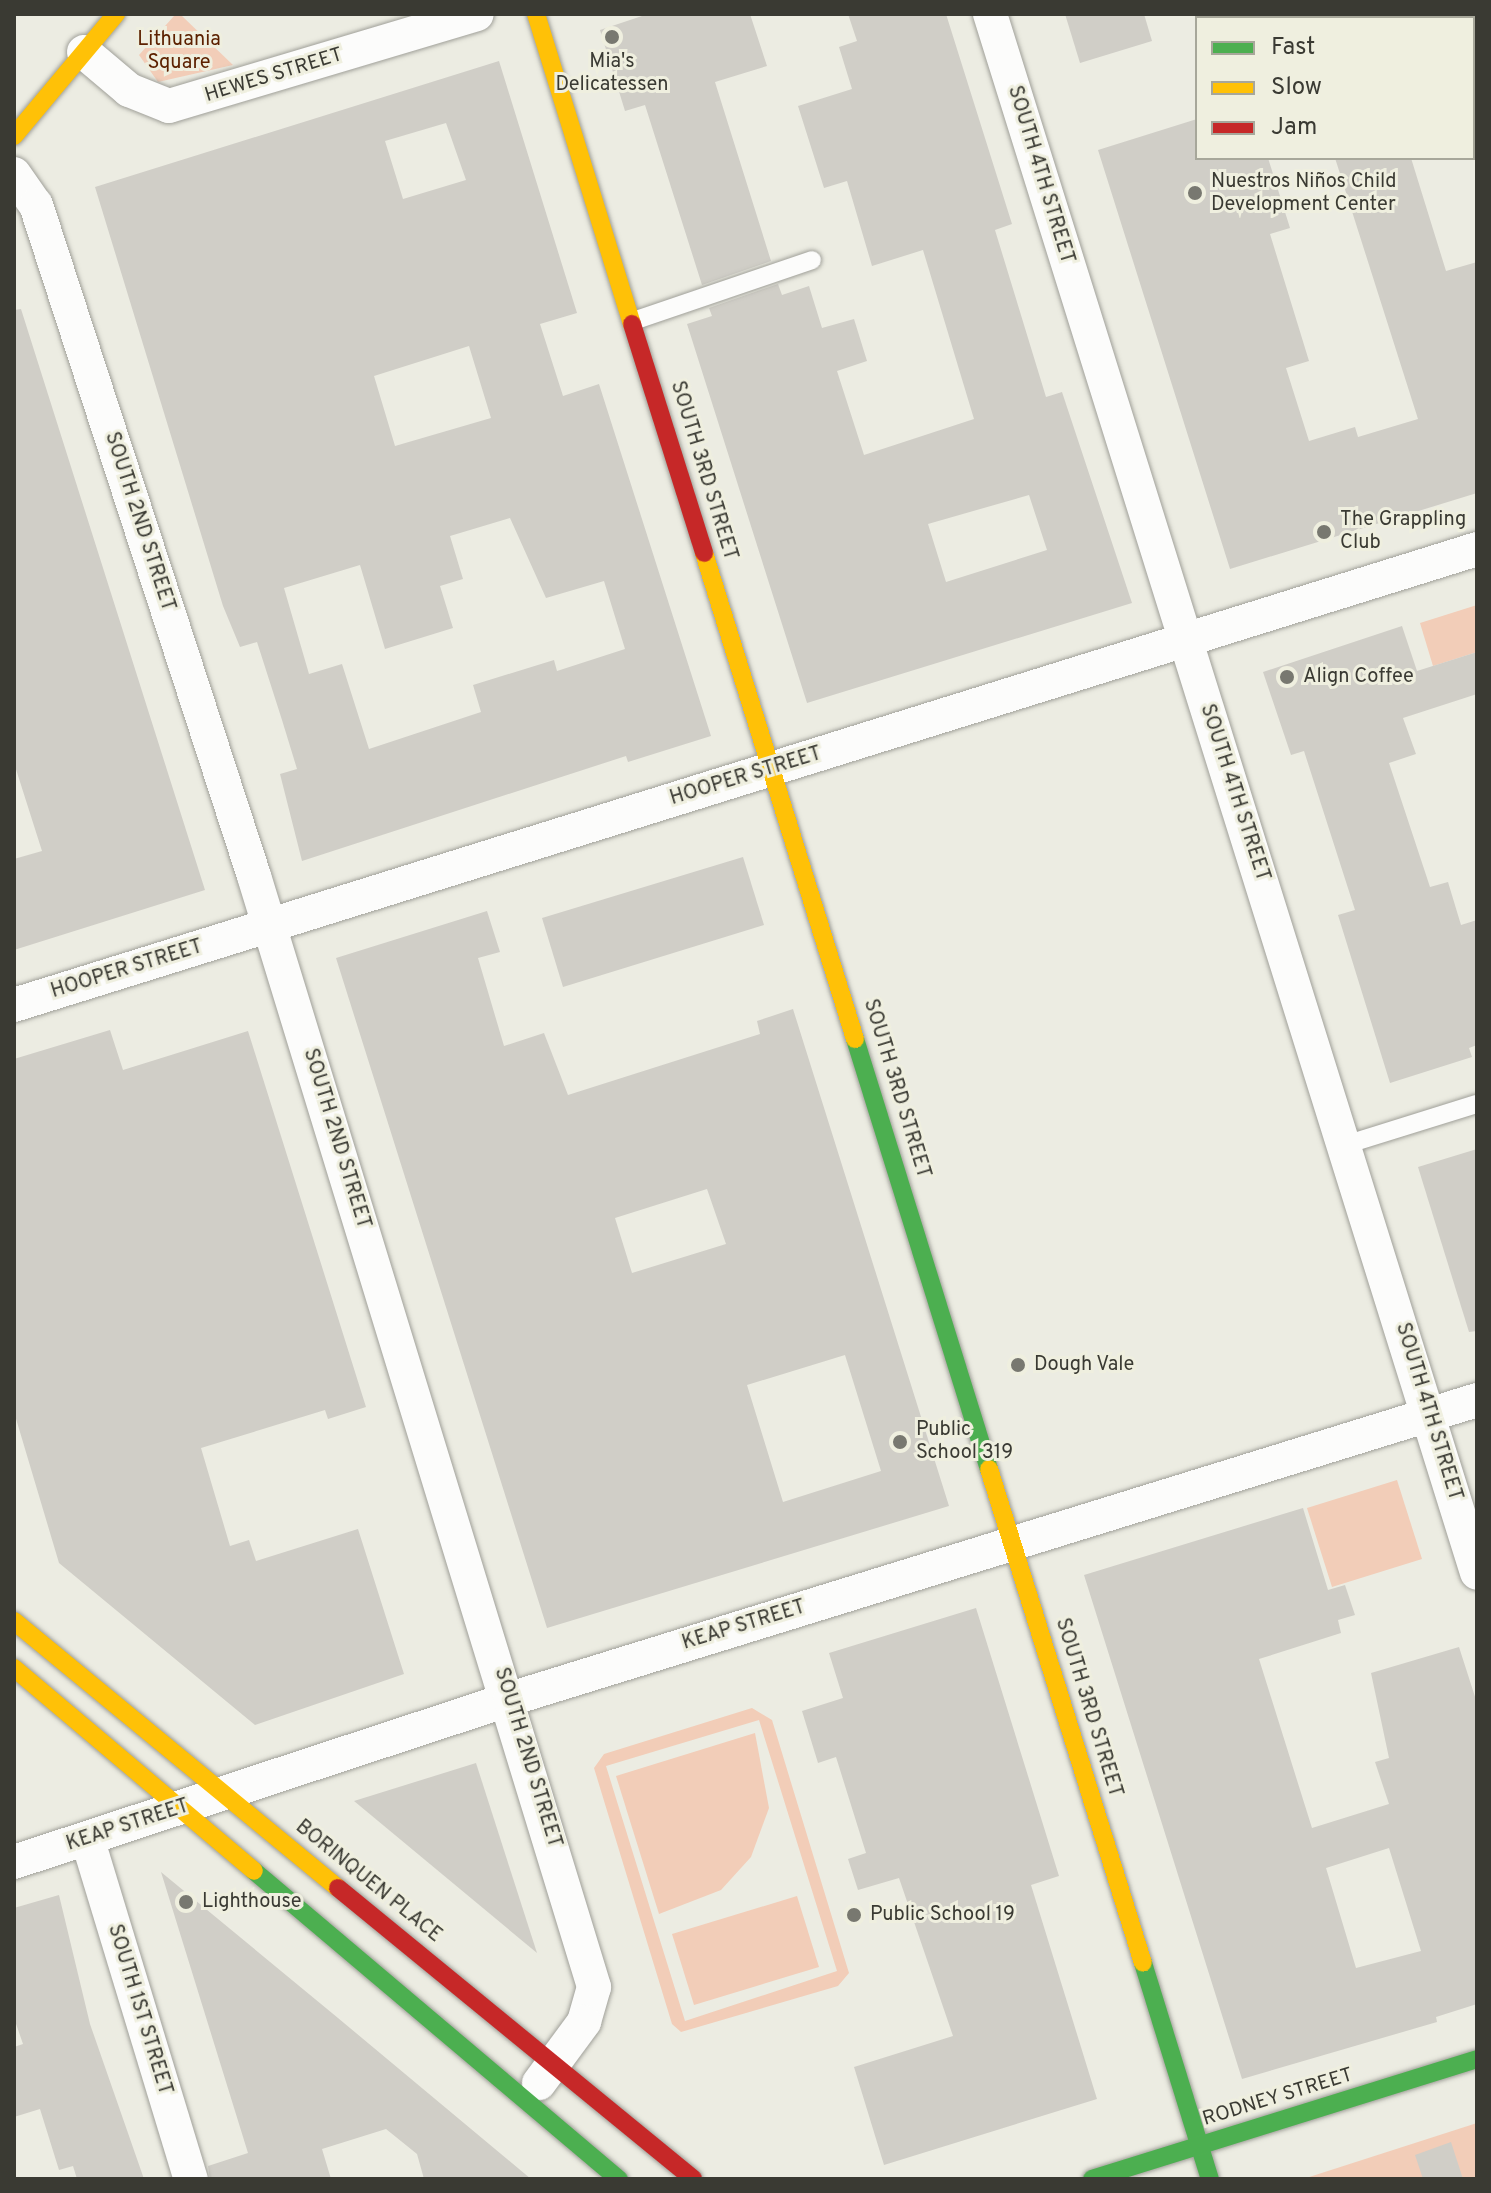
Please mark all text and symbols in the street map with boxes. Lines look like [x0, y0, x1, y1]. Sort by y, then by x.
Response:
legend [1195, 16, 1475, 160]
park label: Lithuania Square [137, 28, 221, 75]
marker: Mia's Delicatessen [603, 28, 621, 46]
text: Fast [1271, 33, 1315, 63]
street label: HEWES STREET [202, 44, 346, 108]
place label: Mia's Delicatessen [555, 50, 669, 97]
text: Slow [1271, 73, 1322, 103]
street label: SOUTH 4TH STREET [1002, 83, 1078, 267]
text: Jam [1271, 113, 1317, 143]
place label: Nuestros Niños Child Development Center [1211, 170, 1396, 217]
marker: Nuestros Niños Child Development Center [1186, 184, 1204, 202]
street label: SOUTH 3RD STREET [664, 378, 742, 564]
street label: SOUTH 2ND STREET [99, 429, 179, 615]
place label: The Grappling Club [1340, 508, 1466, 555]
marker: The Grappling Club [1315, 523, 1333, 541]
place label: Align Coffee [1303, 665, 1414, 689]
marker: Align Coffee [1278, 668, 1296, 686]
street label: SOUTH 4TH STREET [1194, 701, 1274, 885]
street label: HOOPER STREET [667, 743, 825, 811]
street label: HOOPER STREET [48, 936, 206, 1004]
street label: SOUTH 3RD STREET [857, 996, 935, 1182]
street label: SOUTH 2ND STREET [297, 1046, 375, 1232]
street label: SOUTH 4TH STREET [1390, 1320, 1466, 1504]
place label: Dough Vale [1034, 1353, 1135, 1377]
marker: Dough Vale [1009, 1356, 1027, 1374]
place label: Public School 319 [916, 1418, 1013, 1465]
marker: Public School 319 [891, 1433, 909, 1451]
street label: KEAP STREET [679, 1596, 809, 1656]
street label: SOUTH 3RD STREET [1049, 1615, 1127, 1801]
street label: SOUTH 2ND STREET [488, 1665, 566, 1851]
street label: KEAP STREET [64, 1795, 192, 1857]
street label: BORINQUEN PLACE [290, 1816, 446, 1948]
place label: Lighthouse [202, 1890, 302, 1914]
marker: Lighthouse [177, 1893, 195, 1911]
place label: Public School 19 [870, 1903, 1015, 1927]
marker: Public School 19 [845, 1906, 863, 1924]
street label: SOUTH 1ST STREET [102, 1921, 176, 2099]
street label: RODNEY STREET [1200, 2064, 1356, 2132]

